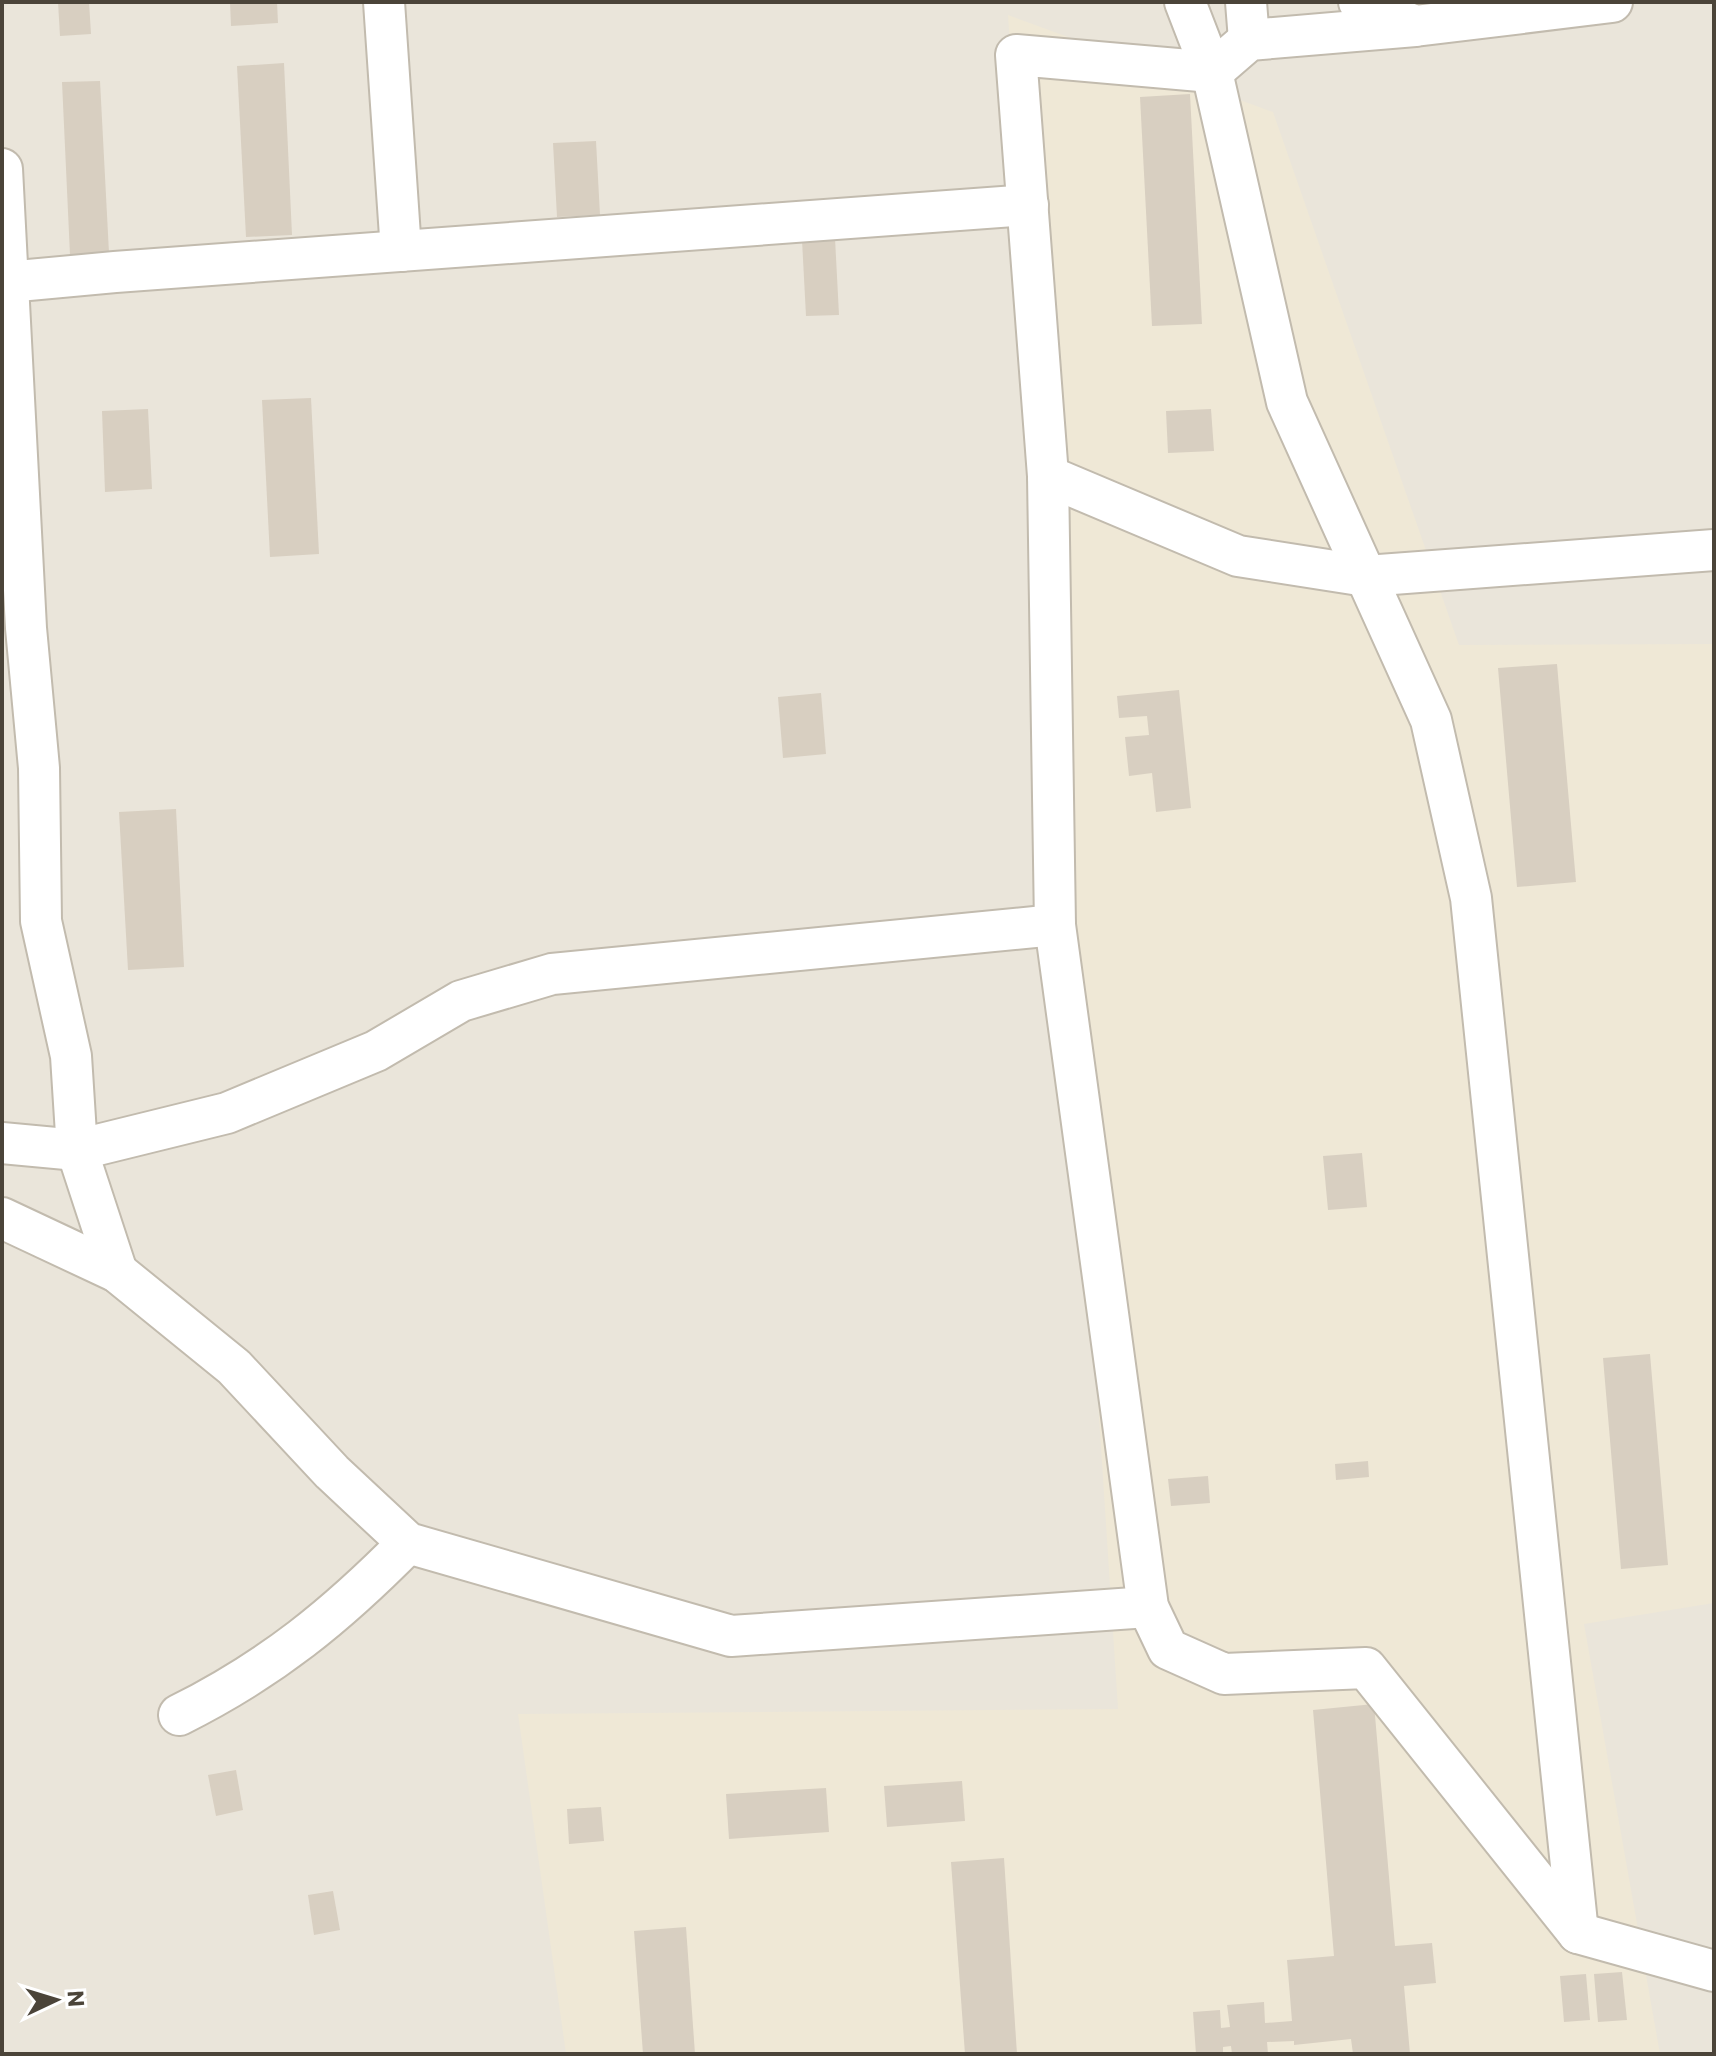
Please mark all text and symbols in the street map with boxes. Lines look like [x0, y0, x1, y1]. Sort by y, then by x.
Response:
north arrow [16, 1960, 96, 2040]
text: N [62, 1989, 90, 2008]

